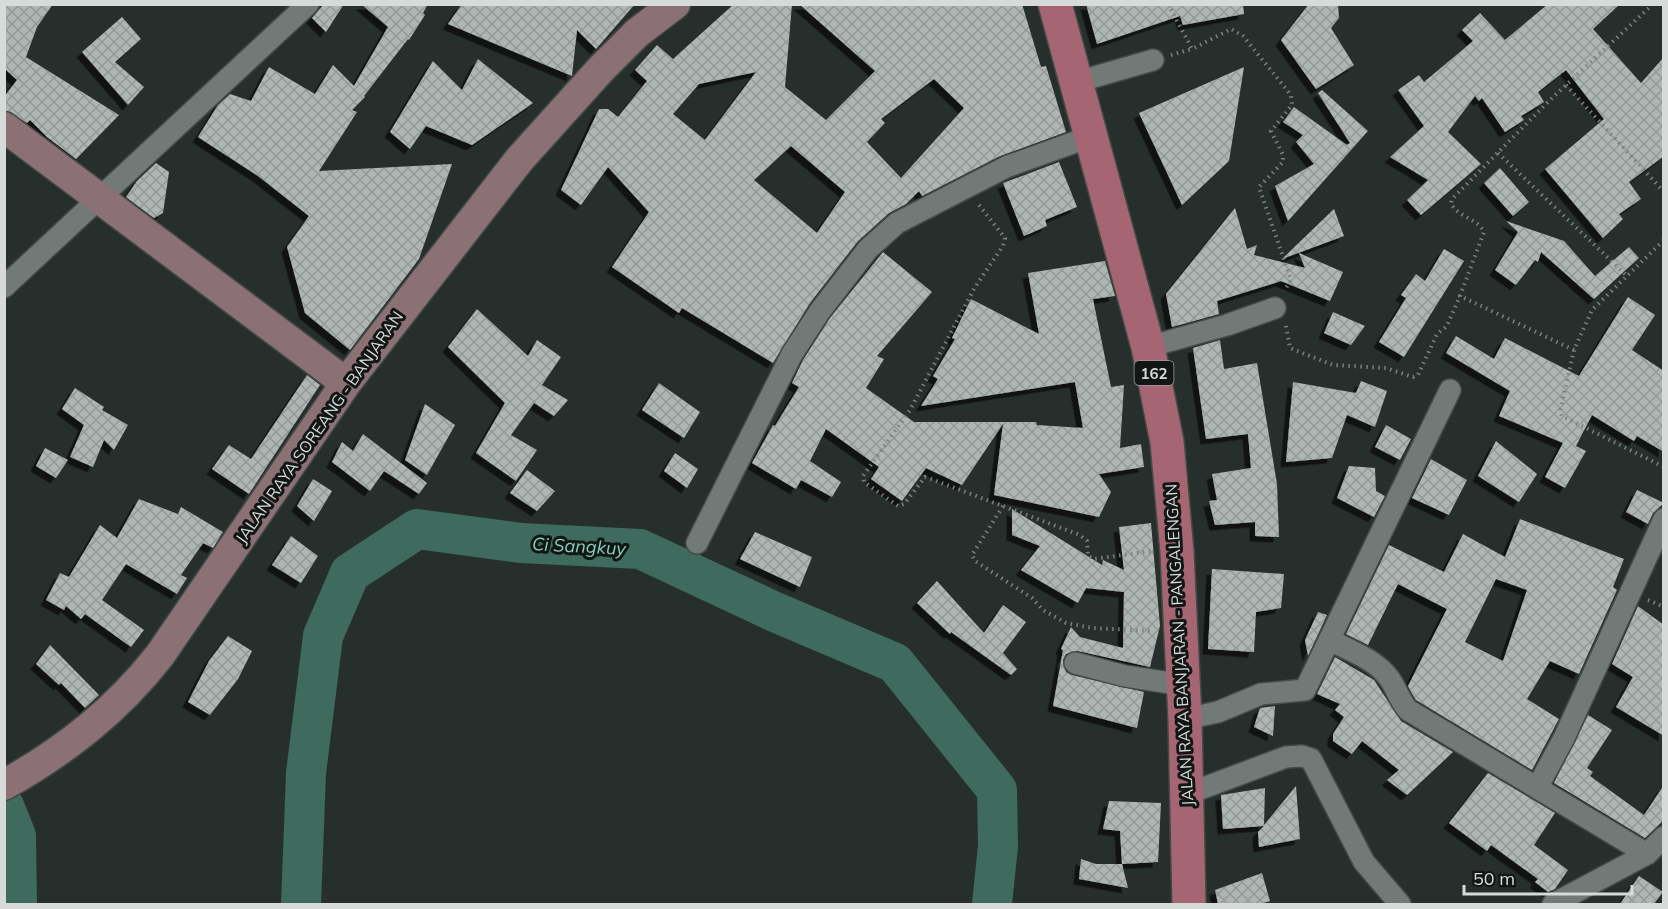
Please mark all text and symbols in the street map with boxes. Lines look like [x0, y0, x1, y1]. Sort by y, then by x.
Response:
street label: JALAN RAYA SOREANG - BANJARAN [231, 307, 407, 547]
road number: 162 [1134, 361, 1174, 385]
street label: JALAN RAYA BANJARAN - PANGALENGAN [1161, 483, 1197, 807]
water label: Ci Sangkuy [531, 532, 628, 560]
scale bar [1464, 858, 1632, 896]
text: 50 m [1473, 867, 1515, 890]

